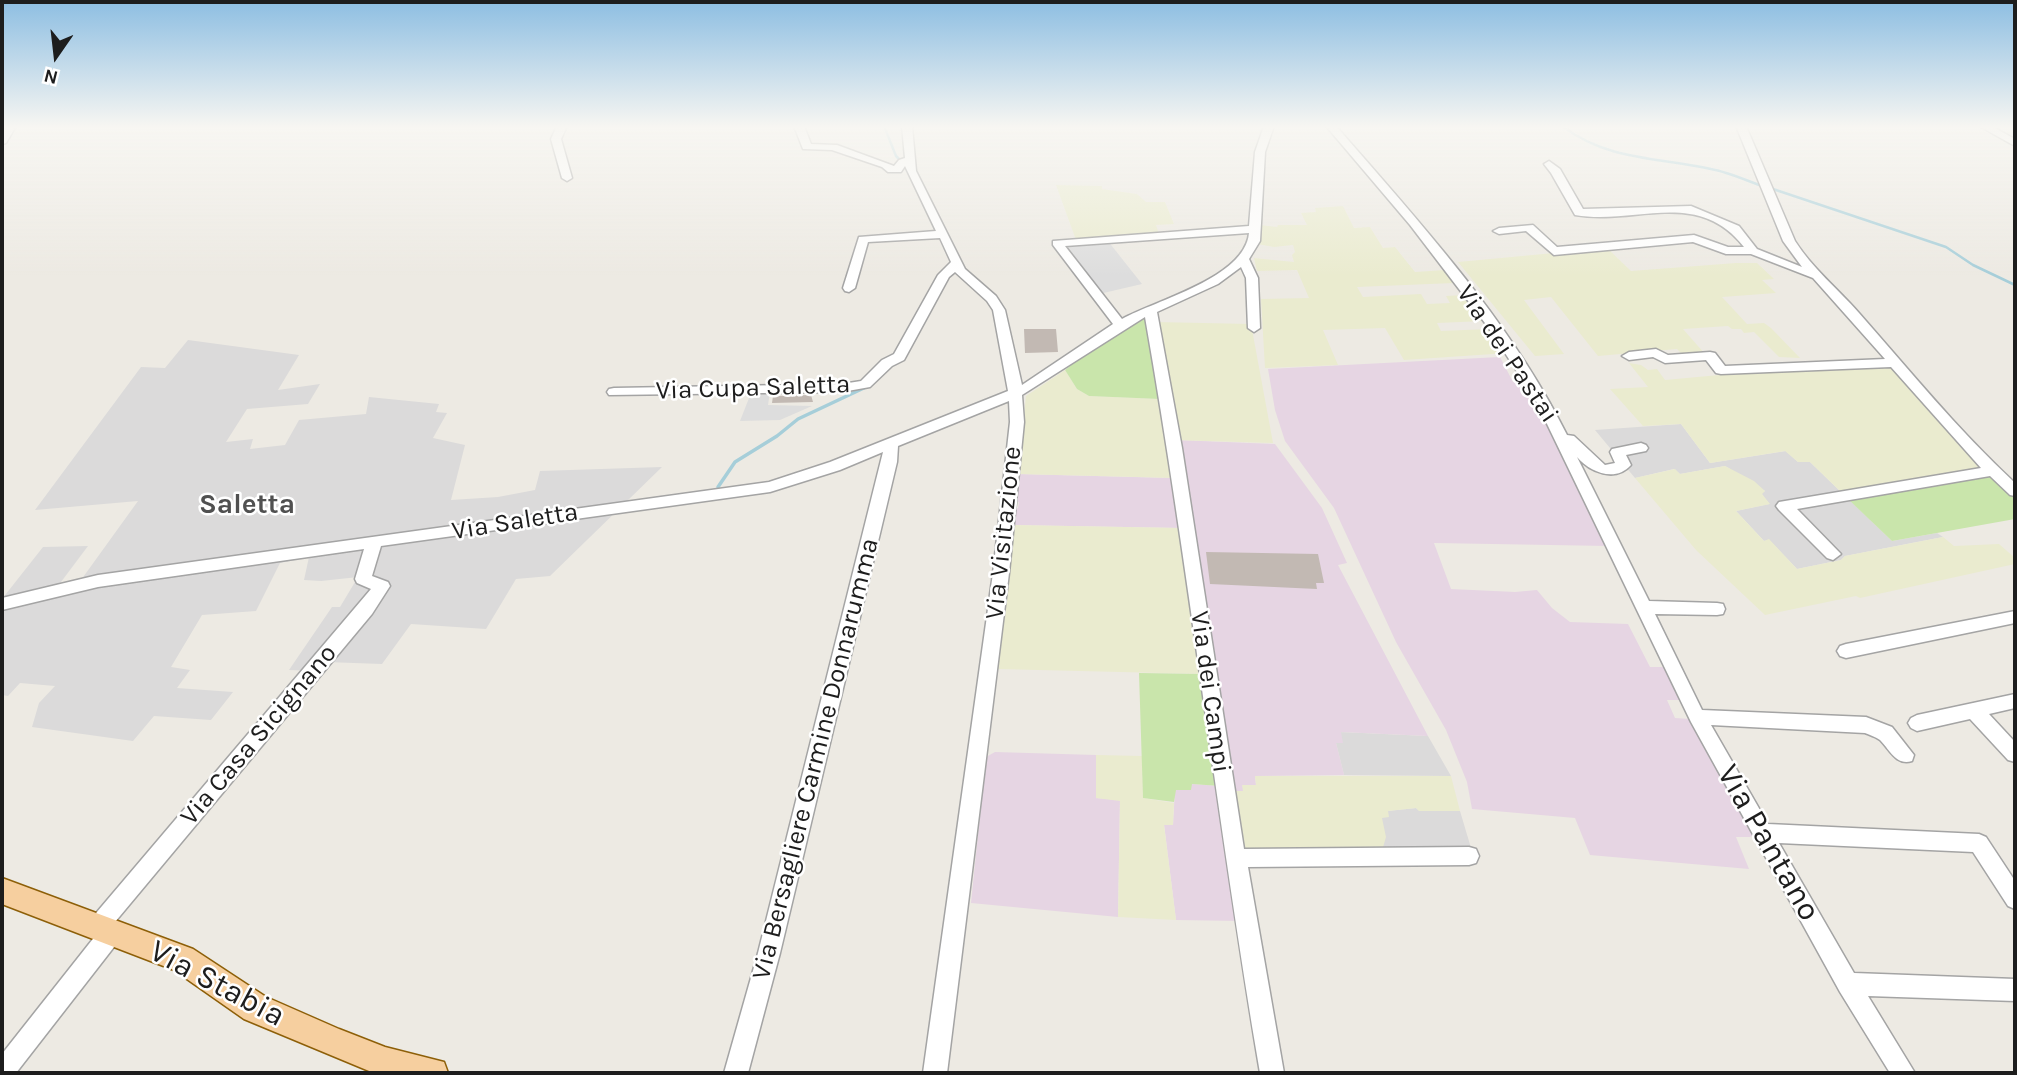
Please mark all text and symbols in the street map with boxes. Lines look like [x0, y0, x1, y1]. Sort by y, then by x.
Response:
north arrow [21, 21, 91, 91]
text: N [42, 64, 60, 89]
street label: Via dei Pastai [1449, 279, 1565, 429]
street label: Via Cupa Saletta [655, 369, 851, 407]
street label: Via Visitazione [979, 445, 1029, 621]
district label: Saletta [199, 488, 295, 522]
street label: Via Saletta [450, 497, 580, 547]
street label: Via Bersagliere Carmine Donnarumma [746, 535, 886, 983]
street label: Via dei Campi [1183, 609, 1237, 775]
street label: Via Casa Sicignano [174, 638, 344, 832]
street label: Via Pantano [1708, 758, 1828, 928]
street label: Via Stabia [143, 932, 291, 1036]

